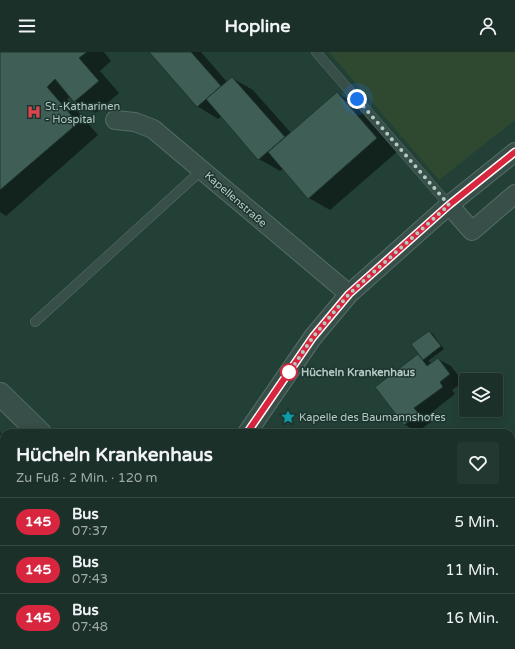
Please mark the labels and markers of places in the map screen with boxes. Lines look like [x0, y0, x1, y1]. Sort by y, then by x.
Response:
place label: St.-Katharinen - Hospital [45, 100, 120, 126]
hospital icon: St.-Katharinen - Hospital [26, 104, 42, 120]
marker: Hücheln Krankenhaus [280, 363, 298, 381]
place label: Hücheln Krankenhaus [301, 366, 416, 379]
place icon: Kapelle des Baumannshofes [280, 409, 296, 425]
place label: Kapelle des Baumannshofes [299, 411, 446, 424]

